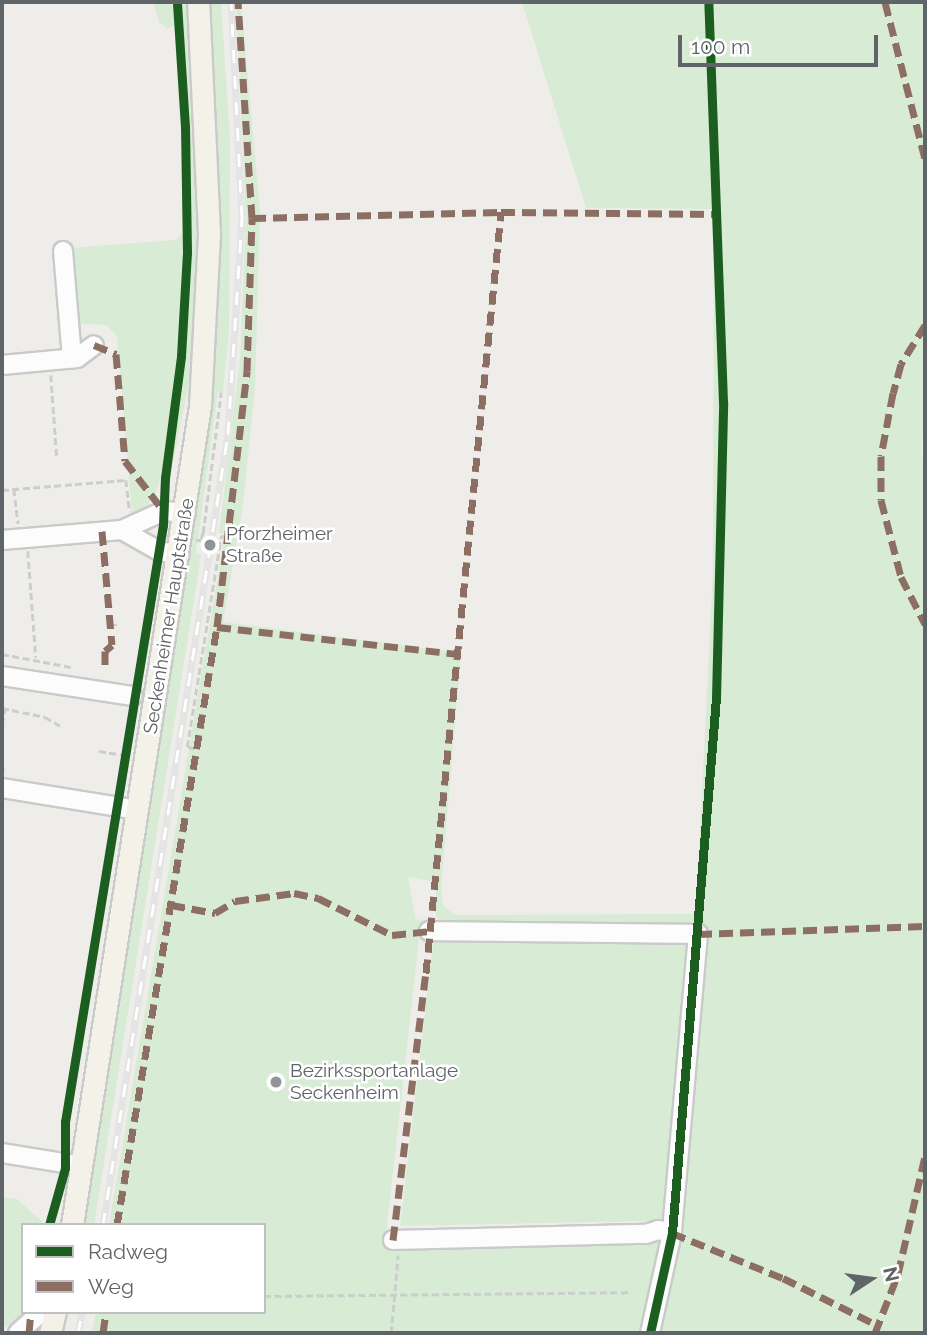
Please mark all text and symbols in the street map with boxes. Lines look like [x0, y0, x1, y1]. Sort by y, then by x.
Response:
scale bar [682, 21, 881, 65]
text: 100 m [691, 34, 750, 59]
street label: Seckenheimer Hauptstraße [139, 496, 199, 736]
place label: Pforzheimer Straße [226, 523, 333, 567]
marker: Pforzheimer Straße [200, 535, 220, 555]
place label: Bezirkssportanlage Seckenheim [290, 1060, 458, 1104]
marker: Bezirkssportanlage Seckenheim [268, 1074, 284, 1090]
legend [21, 1223, 266, 1314]
text: Radweg [88, 1239, 168, 1264]
north arrow [836, 1244, 906, 1314]
text: N [879, 1265, 904, 1284]
text: Weg [88, 1274, 134, 1299]

